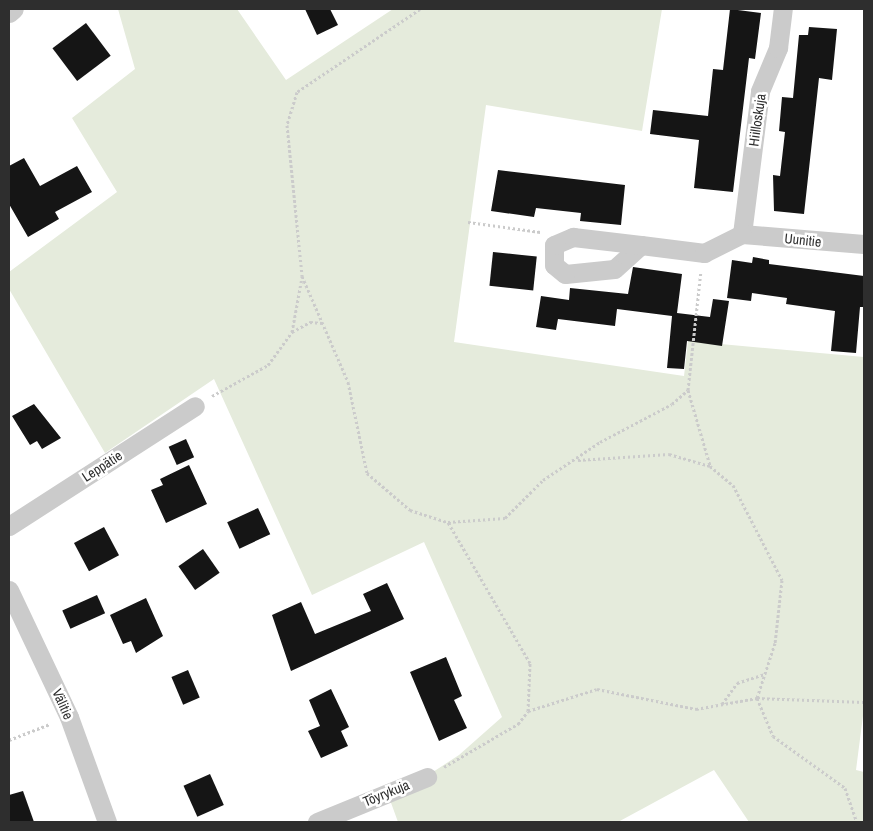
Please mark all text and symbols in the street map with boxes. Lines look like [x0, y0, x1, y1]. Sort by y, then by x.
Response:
street label: Hiilloskuja [745, 93, 769, 147]
street label: Uunitie [784, 230, 822, 250]
street label: Leppätie [79, 447, 125, 485]
street label: Välitie [49, 686, 77, 722]
street label: Töyrykuja [360, 776, 412, 810]

